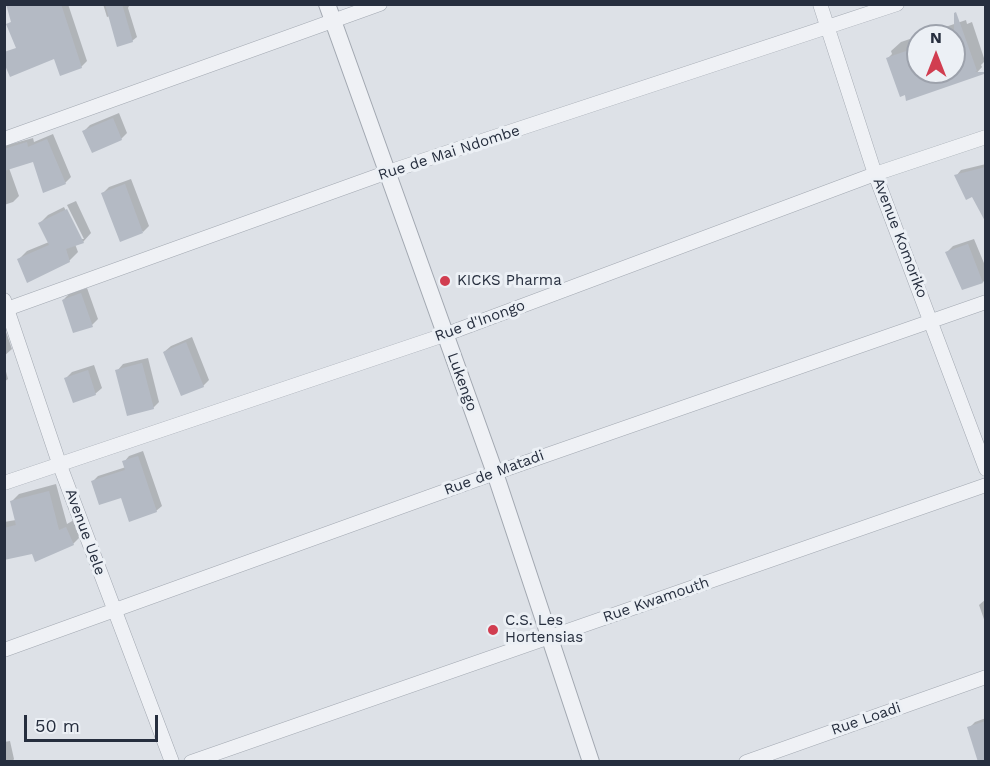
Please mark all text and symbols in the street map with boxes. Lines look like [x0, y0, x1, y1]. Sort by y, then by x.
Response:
north arrow [906, 24, 966, 84]
text: N [930, 28, 942, 47]
street label: Rue de Mai Ndombe [376, 122, 522, 184]
street label: Avenue Komoriko [869, 175, 931, 301]
place label: KICKS Pharma [457, 272, 562, 290]
marker: KICKS Pharma [438, 274, 452, 288]
street label: Rue d'Inongo [432, 296, 528, 346]
street label: Lukengo [443, 350, 481, 414]
street label: Rue de Matadi [442, 447, 546, 499]
street label: Avenue Uele [61, 486, 109, 578]
street label: Rue Kwamouth [601, 573, 711, 627]
place label: C.S. Les Hortensias [505, 612, 583, 647]
marker: C.S. Les Hortensias [486, 623, 500, 637]
street label: Rue Loadi [829, 699, 903, 739]
scale bar [27, 703, 160, 741]
text: 50 m [35, 715, 80, 736]

